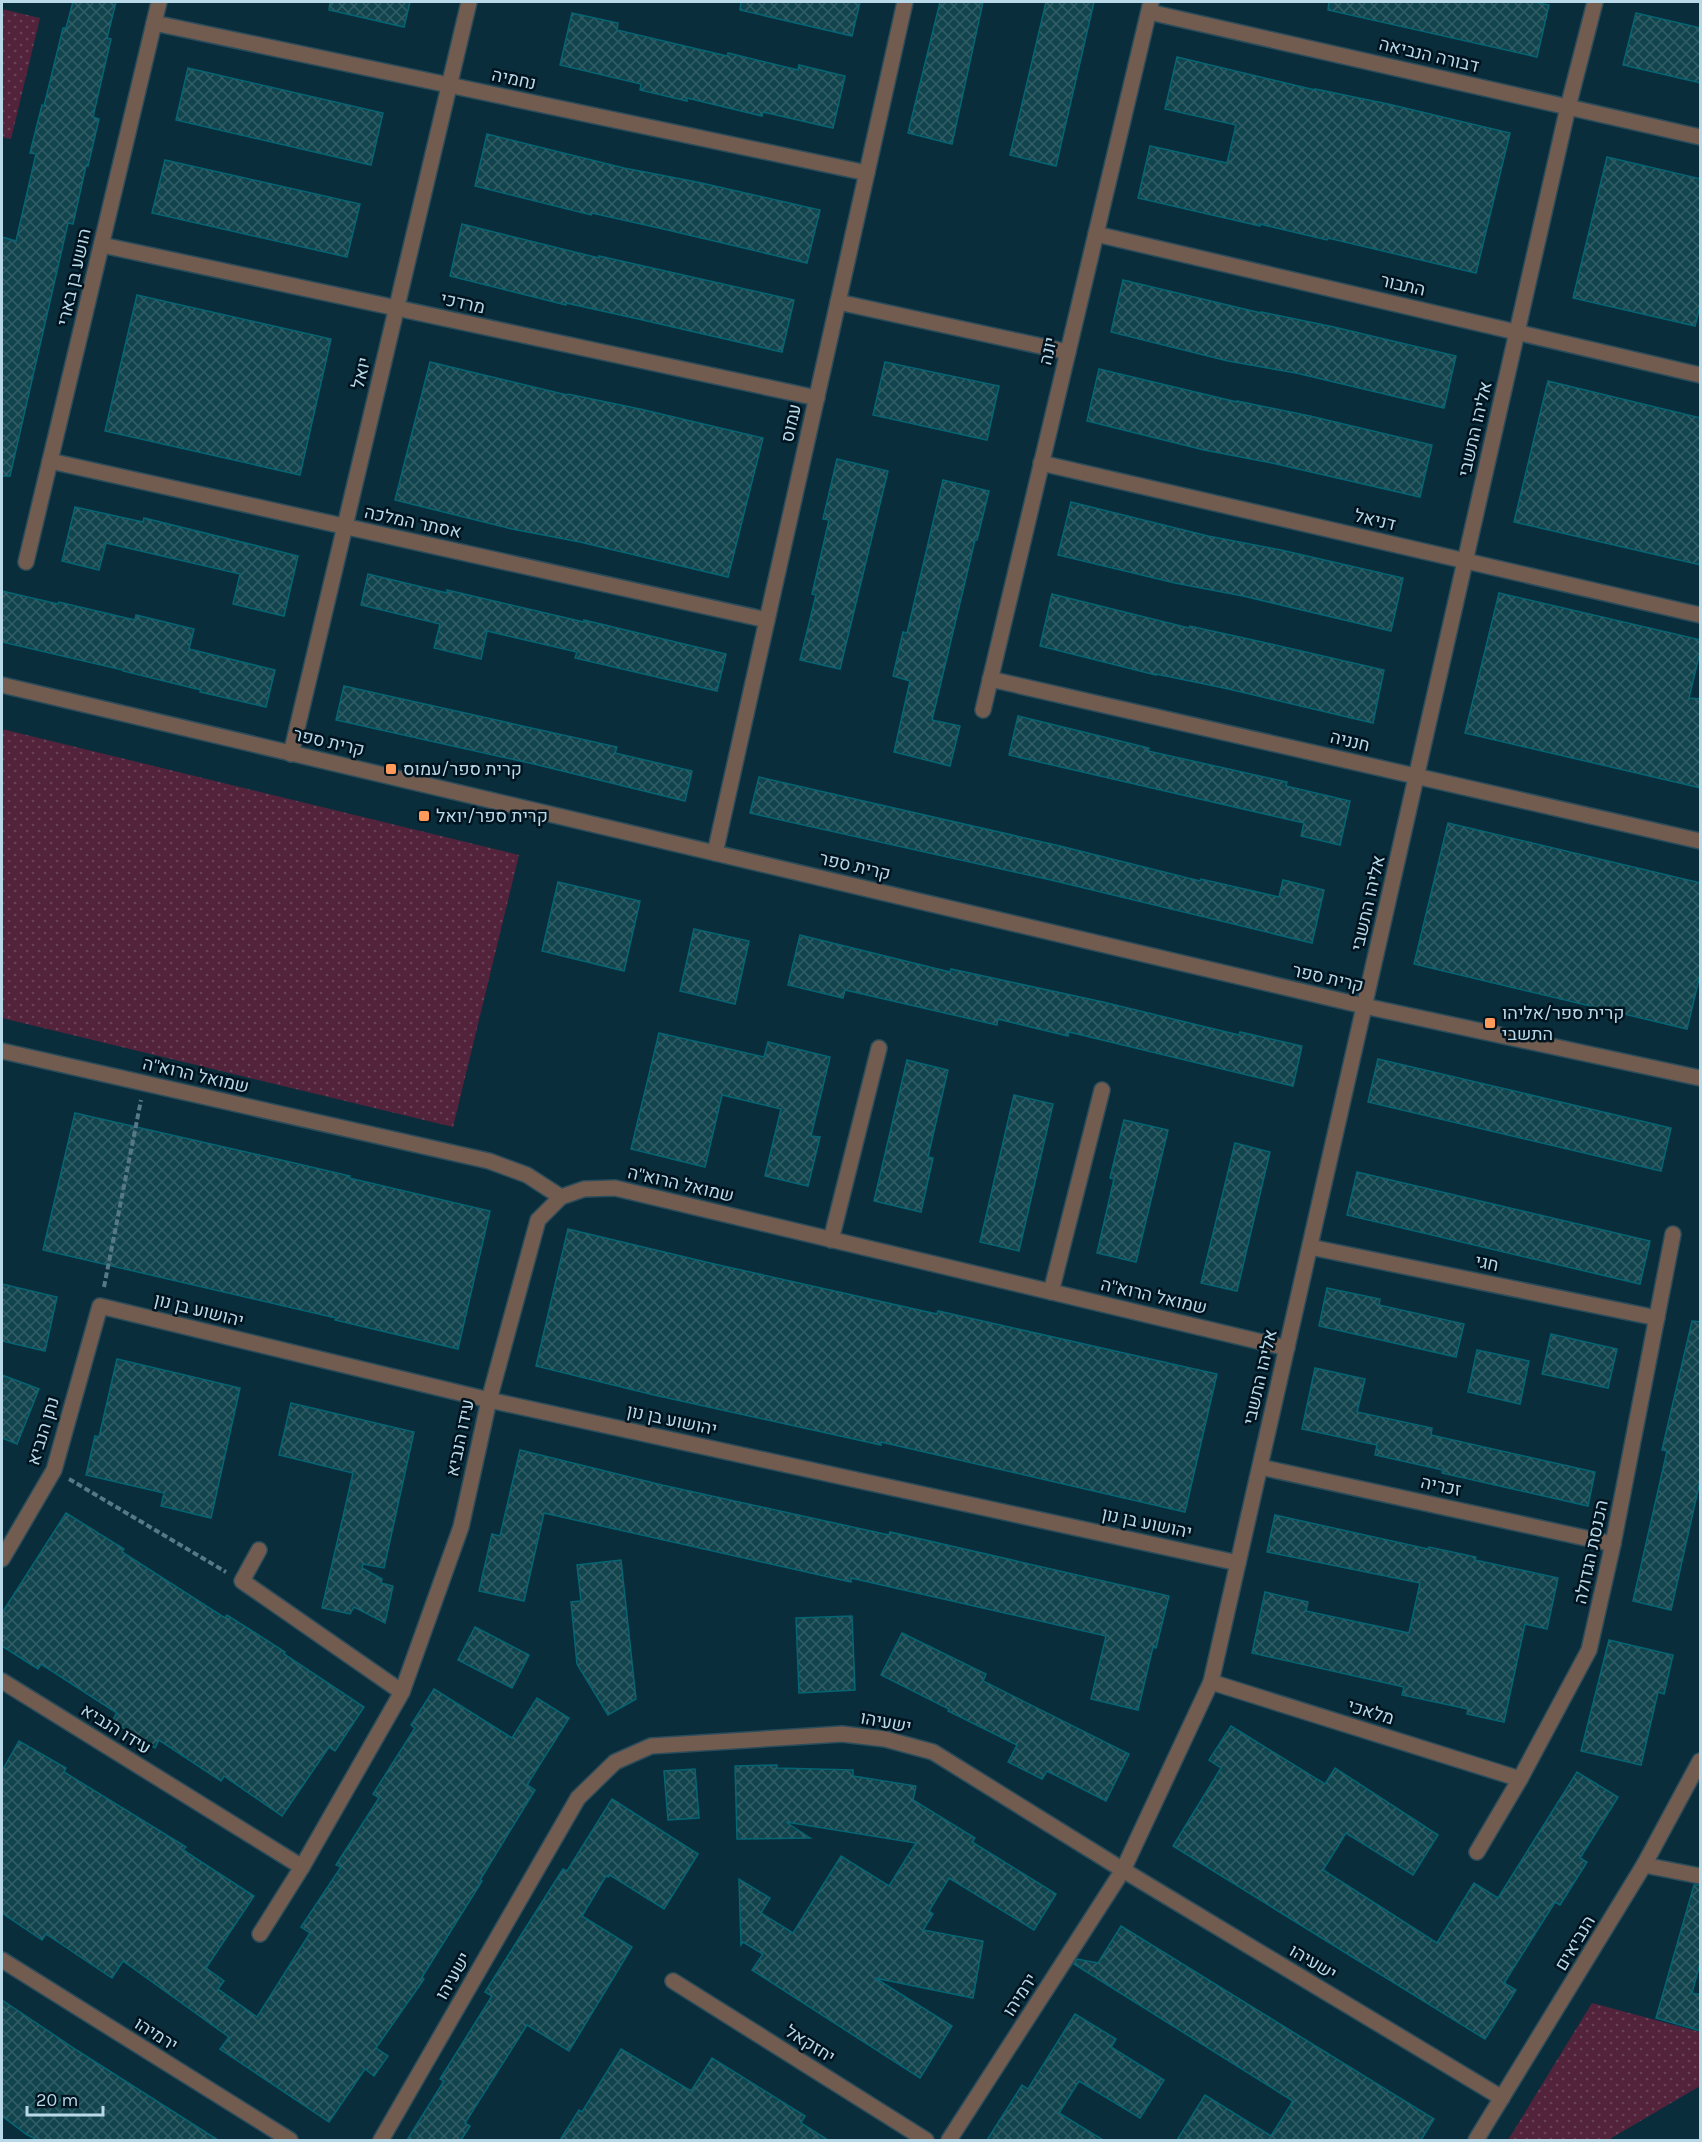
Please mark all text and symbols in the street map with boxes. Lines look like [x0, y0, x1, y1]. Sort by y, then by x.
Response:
street label: דבורה הנביאה [1377, 33, 1481, 77]
street label: נחמיה [490, 64, 538, 94]
street label: הושע בן בארי [52, 226, 96, 328]
street label: התבור [1378, 269, 1428, 301]
street label: מרדכי [439, 288, 487, 318]
street label: יונה [1034, 335, 1062, 367]
street label: יואל [347, 355, 375, 391]
street label: אליהו התשבי [1453, 379, 1497, 479]
street label: עמוס [776, 402, 806, 444]
street label: אסתר המלכה [362, 501, 464, 543]
street label: דניאל [1352, 505, 1398, 535]
street label: קרית ספר [291, 723, 367, 761]
street label: חנניה [1328, 726, 1372, 756]
place label: קרית ספר/עמוס [403, 758, 522, 780]
marker: קרית ספר/עמוס [384, 762, 398, 776]
place label: קרית ספר/יואל [436, 805, 548, 827]
marker: קרית ספר/יואל [417, 809, 431, 823]
street label: קרית ספר [817, 847, 893, 885]
street label: אליהו התשבי [1346, 853, 1390, 953]
street label: קרית ספר [1290, 959, 1366, 997]
place label: קרית ספר/אליהו התשבי [1502, 1002, 1624, 1045]
marker: קרית ספר/אליהו התשבי [1483, 1016, 1497, 1030]
street label: שמואל הרוא"ה [141, 1052, 251, 1098]
street label: שמואל הרוא"ה [626, 1161, 736, 1207]
street label: חגי [1473, 1250, 1501, 1276]
street label: שמואל הרוא"ה [1099, 1273, 1209, 1319]
street label: יהושוע בן נון [152, 1288, 246, 1332]
street label: אליהו התשבי [1238, 1327, 1282, 1427]
street label: נתן הנביא [22, 1394, 64, 1468]
street label: עידו הנביא [441, 1397, 479, 1479]
street label: יהושוע בן נון [625, 1400, 719, 1440]
street label: זכריה [1419, 1471, 1463, 1501]
street label: הכנסת הגדולה [1569, 1498, 1613, 1606]
street label: יהושוע בן נון [1100, 1503, 1194, 1543]
street label: מלאכי [1345, 1695, 1397, 1729]
street label: עידו הנביא [77, 1699, 155, 1759]
street label: ישעיהו [859, 1706, 913, 1738]
street label: הנביאים [1550, 1911, 1600, 1975]
street label: ישעיהו [1285, 1939, 1341, 1985]
street label: ישעיהו [431, 1948, 475, 2004]
street label: ירמיהו [998, 1969, 1042, 2021]
street label: ירמיהו [130, 2012, 182, 2056]
street label: יחזקאל [781, 2020, 839, 2068]
scale bar [27, 2079, 104, 2117]
text: 20 m [36, 2089, 78, 2111]

